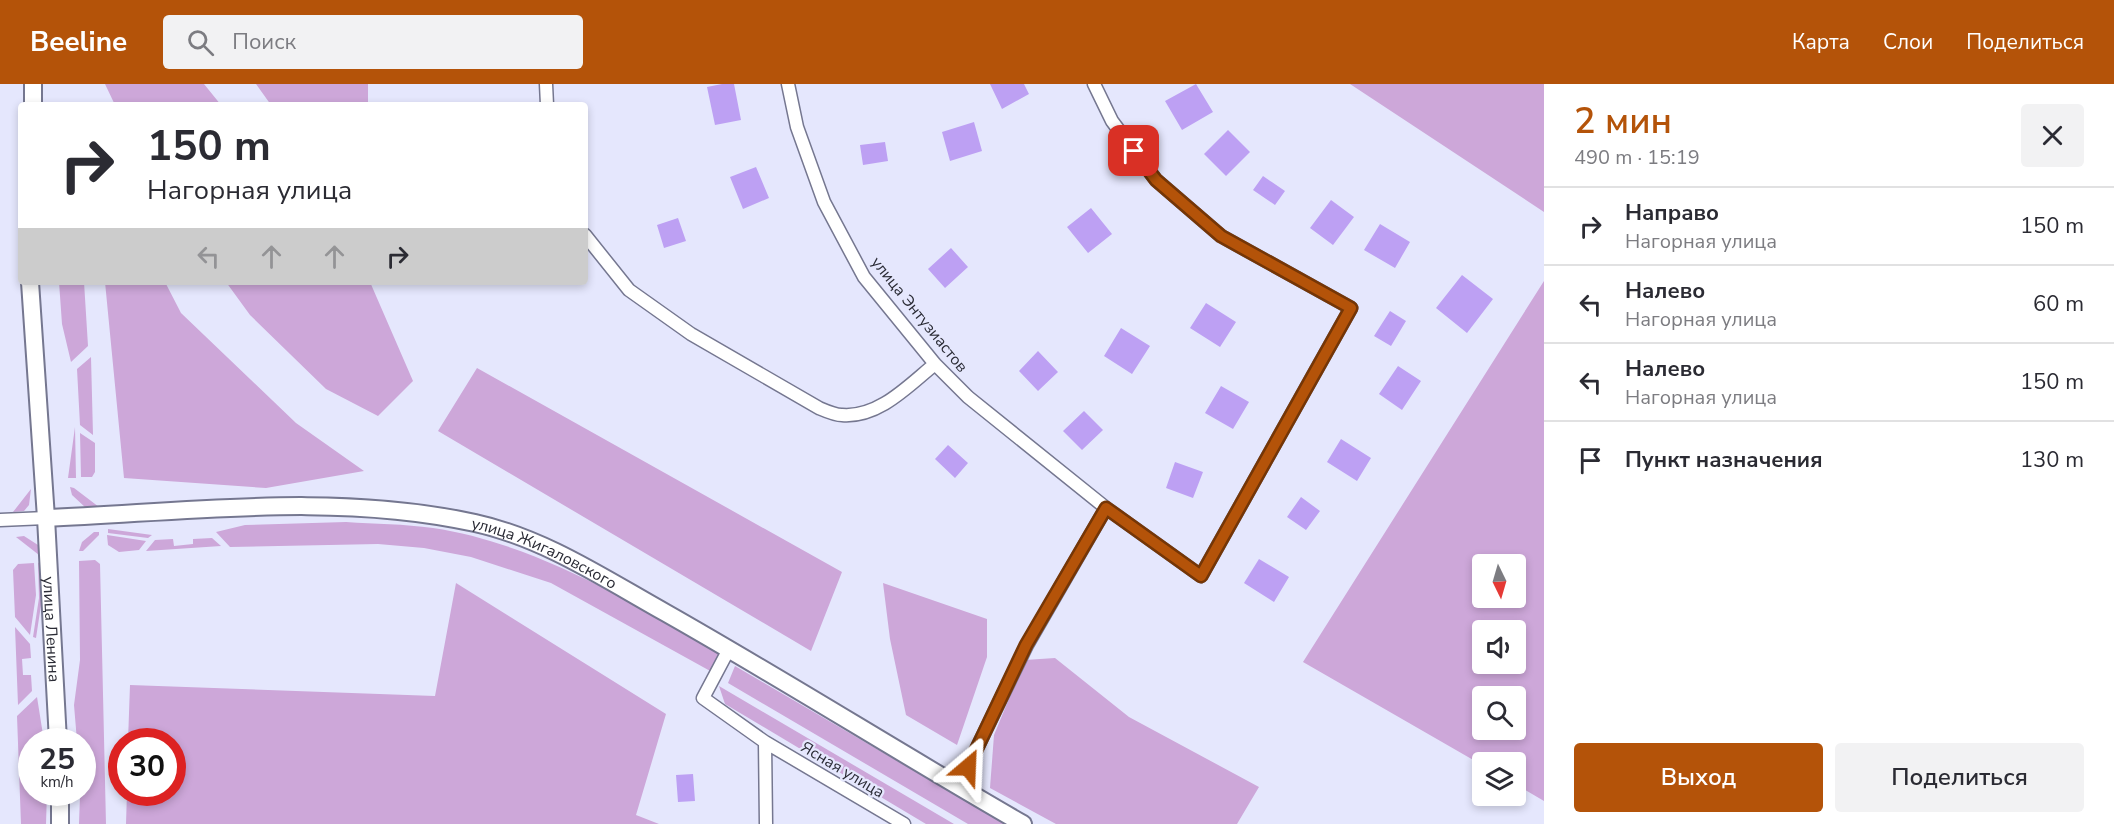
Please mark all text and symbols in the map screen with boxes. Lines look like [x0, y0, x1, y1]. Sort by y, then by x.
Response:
search box [163, 15, 583, 69]
text: Beeline [30, 23, 127, 61]
icon: search [184, 26, 217, 59]
text: Поиск [232, 27, 296, 57]
text: Карта [1792, 28, 1850, 56]
text: Слои [1883, 28, 1933, 56]
text: Поделиться [1966, 28, 2084, 56]
text: 2 мин [1574, 97, 1672, 146]
button: close [2021, 104, 2084, 167]
text: 150 m [147, 118, 271, 175]
pin [1108, 125, 1159, 176]
icon: right [48, 126, 126, 204]
icon: arrive [1117, 134, 1150, 167]
text: 490 m · 15:19 [1574, 144, 1700, 171]
text: Нагорная улица [147, 172, 352, 209]
text: Направо [1625, 198, 1719, 228]
icon: right [1574, 210, 1607, 243]
text: 150 m [2020, 211, 2084, 241]
text: Нагорная улица [1625, 228, 1777, 255]
icon: left [192, 240, 225, 273]
icon: ahead [255, 240, 288, 273]
icon: ahead [318, 240, 351, 273]
icon: right [381, 240, 414, 273]
street label: улица Энтузиастов [866, 252, 973, 377]
text: Налево [1625, 276, 1705, 306]
icon: left [1574, 288, 1607, 321]
text: 60 m [2033, 289, 2084, 319]
text: Нагорная улица [1625, 306, 1777, 333]
text: Налево [1625, 354, 1705, 384]
icon: left [1574, 366, 1607, 399]
text: 150 m [2020, 367, 2084, 397]
text: Нагорная улица [1625, 384, 1777, 411]
icon: arrive [1574, 444, 1607, 477]
text: Пункт назначения [1625, 445, 1823, 475]
text: 130 m [2020, 445, 2084, 475]
street label: улица Жигаловского [469, 513, 621, 595]
north arrow [1472, 554, 1526, 608]
map controls [1472, 554, 1526, 806]
street label: улица Ленина [37, 576, 65, 683]
button: sound [1472, 620, 1526, 674]
button: search [1472, 686, 1526, 740]
speed limit sign: 30 [108, 728, 186, 806]
position arrow [936, 735, 1000, 799]
street label: Ясная улица [797, 736, 888, 803]
text: 25 [39, 739, 75, 780]
button: Выход [1574, 743, 1823, 812]
button: Поделиться [1835, 743, 2084, 812]
button: layers [1472, 752, 1526, 806]
text: km/h [40, 772, 74, 792]

